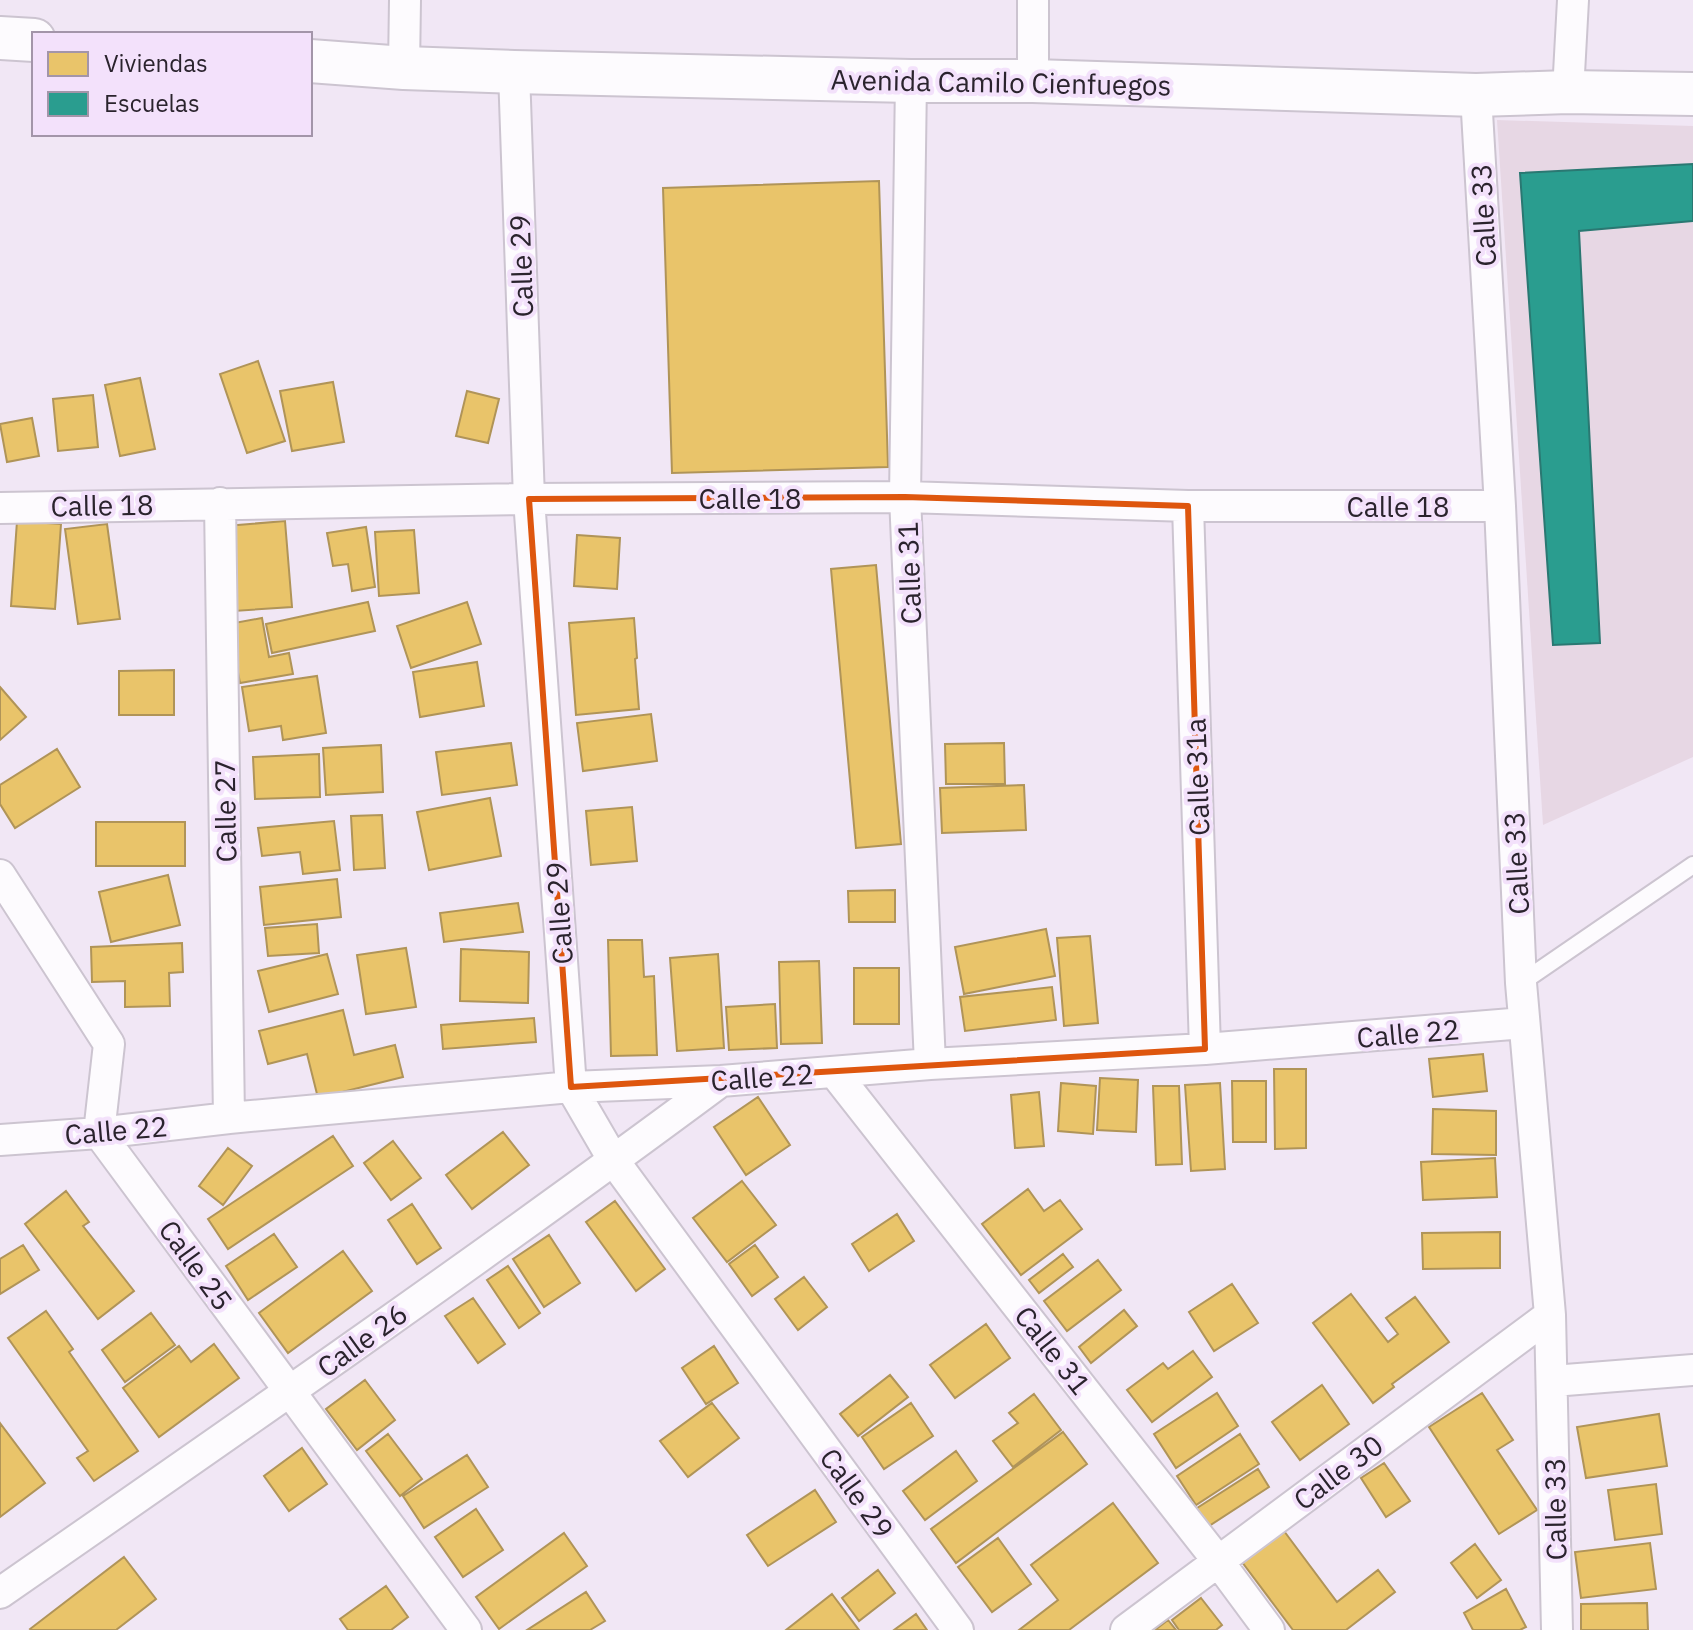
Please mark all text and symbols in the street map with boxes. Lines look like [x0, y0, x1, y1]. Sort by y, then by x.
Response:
legend [32, 32, 312, 136]
text: Viviendas [104, 47, 208, 79]
street label: Avenida Camilo Cienfuegos [830, 61, 1172, 103]
text: Escuelas [104, 87, 200, 119]
street label: Calle 33 [1462, 163, 1504, 267]
street label: Calle 29 [501, 214, 541, 318]
street label: Calle 18 [698, 480, 802, 517]
street label: Calle 18 [50, 486, 154, 524]
street label: Calle 18 [1346, 488, 1450, 525]
street label: Calle 31 [889, 521, 929, 625]
street label: Calle 31a [1176, 717, 1218, 837]
street label: Calle 27 [206, 759, 244, 863]
street label: Calle 33 [1495, 811, 1537, 915]
street label: Calle 29 [537, 860, 581, 966]
street label: Calle 22 [1355, 1010, 1461, 1056]
street label: Calle 22 [709, 1055, 815, 1099]
street label: Calle 22 [63, 1107, 169, 1153]
street label: Calle 25 [151, 1212, 241, 1318]
street label: Calle 26 [309, 1295, 415, 1385]
street label: Calle 31 [1007, 1298, 1099, 1402]
street label: Calle 30 [1286, 1426, 1390, 1518]
street label: Calle 29 [812, 1440, 902, 1546]
street label: Calle 33 [1536, 1457, 1574, 1561]

